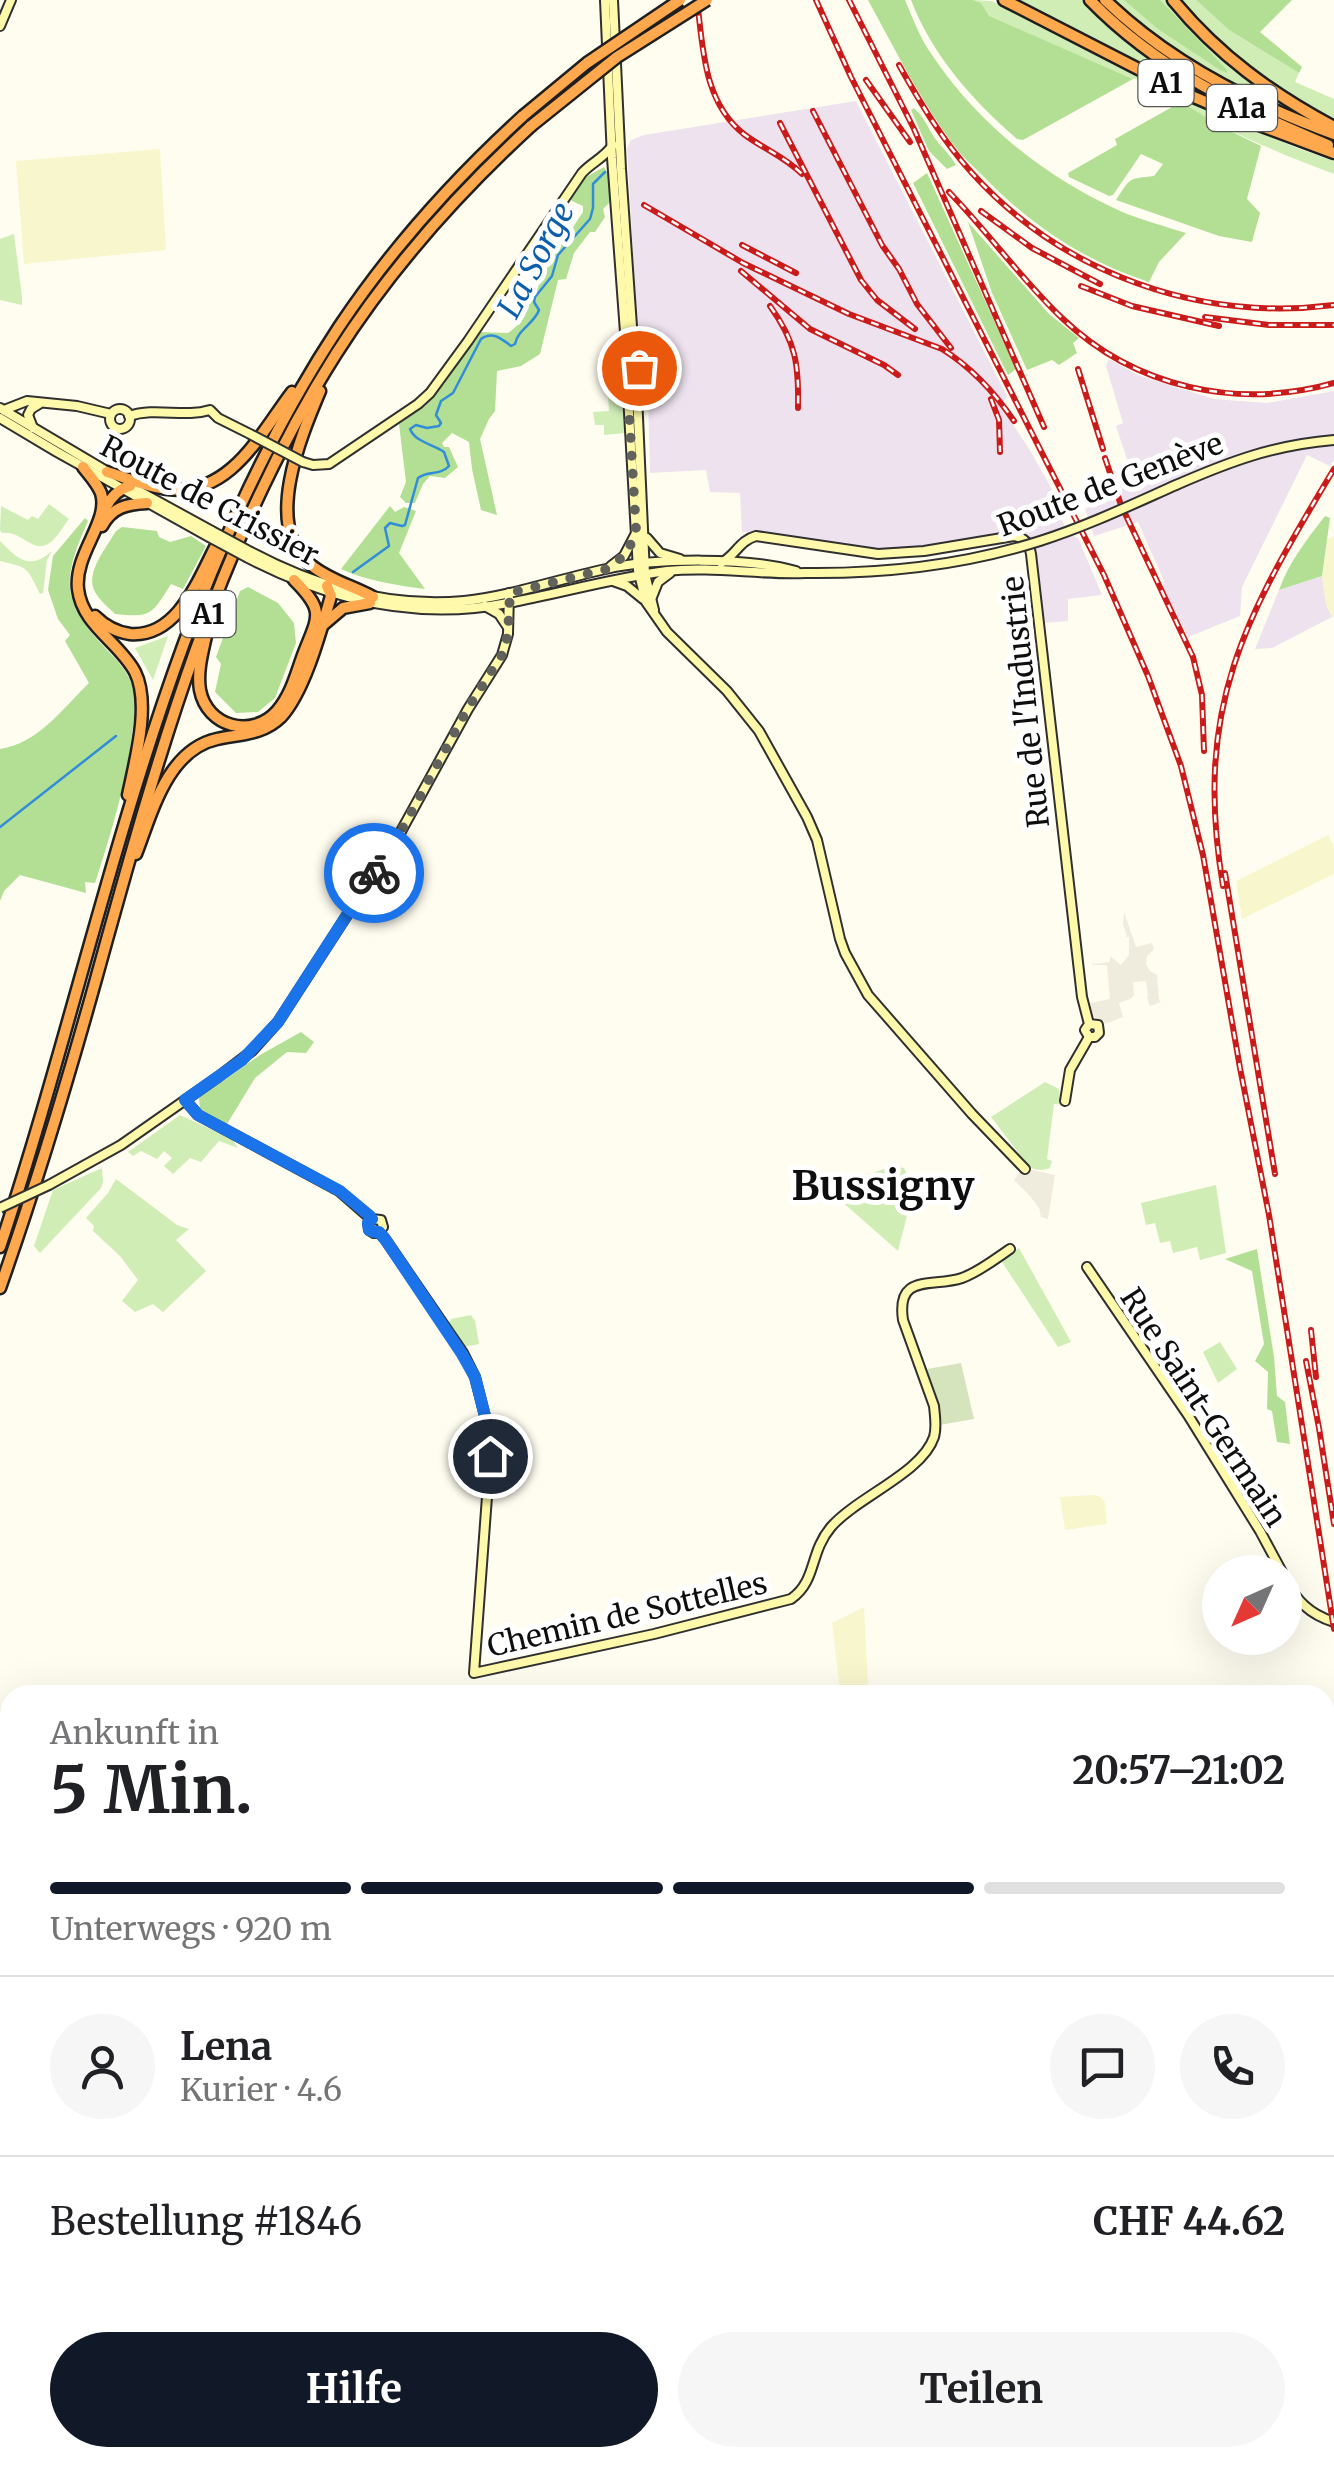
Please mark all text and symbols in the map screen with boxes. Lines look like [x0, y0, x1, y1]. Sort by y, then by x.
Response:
road number: A1 [1138, 60, 1194, 106]
road number: A1a [1207, 85, 1277, 131]
water label: La Sorge [489, 195, 583, 325]
pin [597, 326, 682, 411]
icon: bag [612, 341, 667, 396]
street label: Route de Genève [992, 424, 1228, 544]
street label: Route de Crissier [94, 426, 326, 574]
street label: Rue de l'Industrie [993, 574, 1057, 830]
road number: A1 [180, 591, 236, 637]
courier [324, 823, 424, 923]
icon: bike [347, 846, 402, 901]
district label: Bussigny [792, 1161, 975, 1211]
street label: Rue Saint-Germain [1113, 1280, 1295, 1534]
pin [448, 1414, 533, 1499]
icon: home [463, 1429, 518, 1484]
north arrow [1202, 1555, 1302, 1655]
map controls [1202, 1555, 1302, 1655]
street label: Chemin de Sottelles [483, 1563, 771, 1665]
text: Ankunft in [50, 1713, 219, 1753]
text: 20:57–21:02 [1072, 1747, 1285, 1794]
text: 5 Min. [50, 1749, 253, 1831]
text: Unterwegs · 920 m [50, 1909, 332, 1949]
button: person [50, 2014, 155, 2119]
button: chat [1050, 2014, 1155, 2119]
button: phone [1180, 2014, 1285, 2119]
text: Lena [180, 2023, 272, 2070]
text: Kurier · 4.6 [180, 2070, 342, 2110]
text: Bestellung #1846 [50, 2198, 362, 2245]
text: CHF 44.62 [1093, 2198, 1285, 2245]
button: Hilfe [50, 2332, 658, 2447]
button: Teilen [678, 2332, 1285, 2447]

